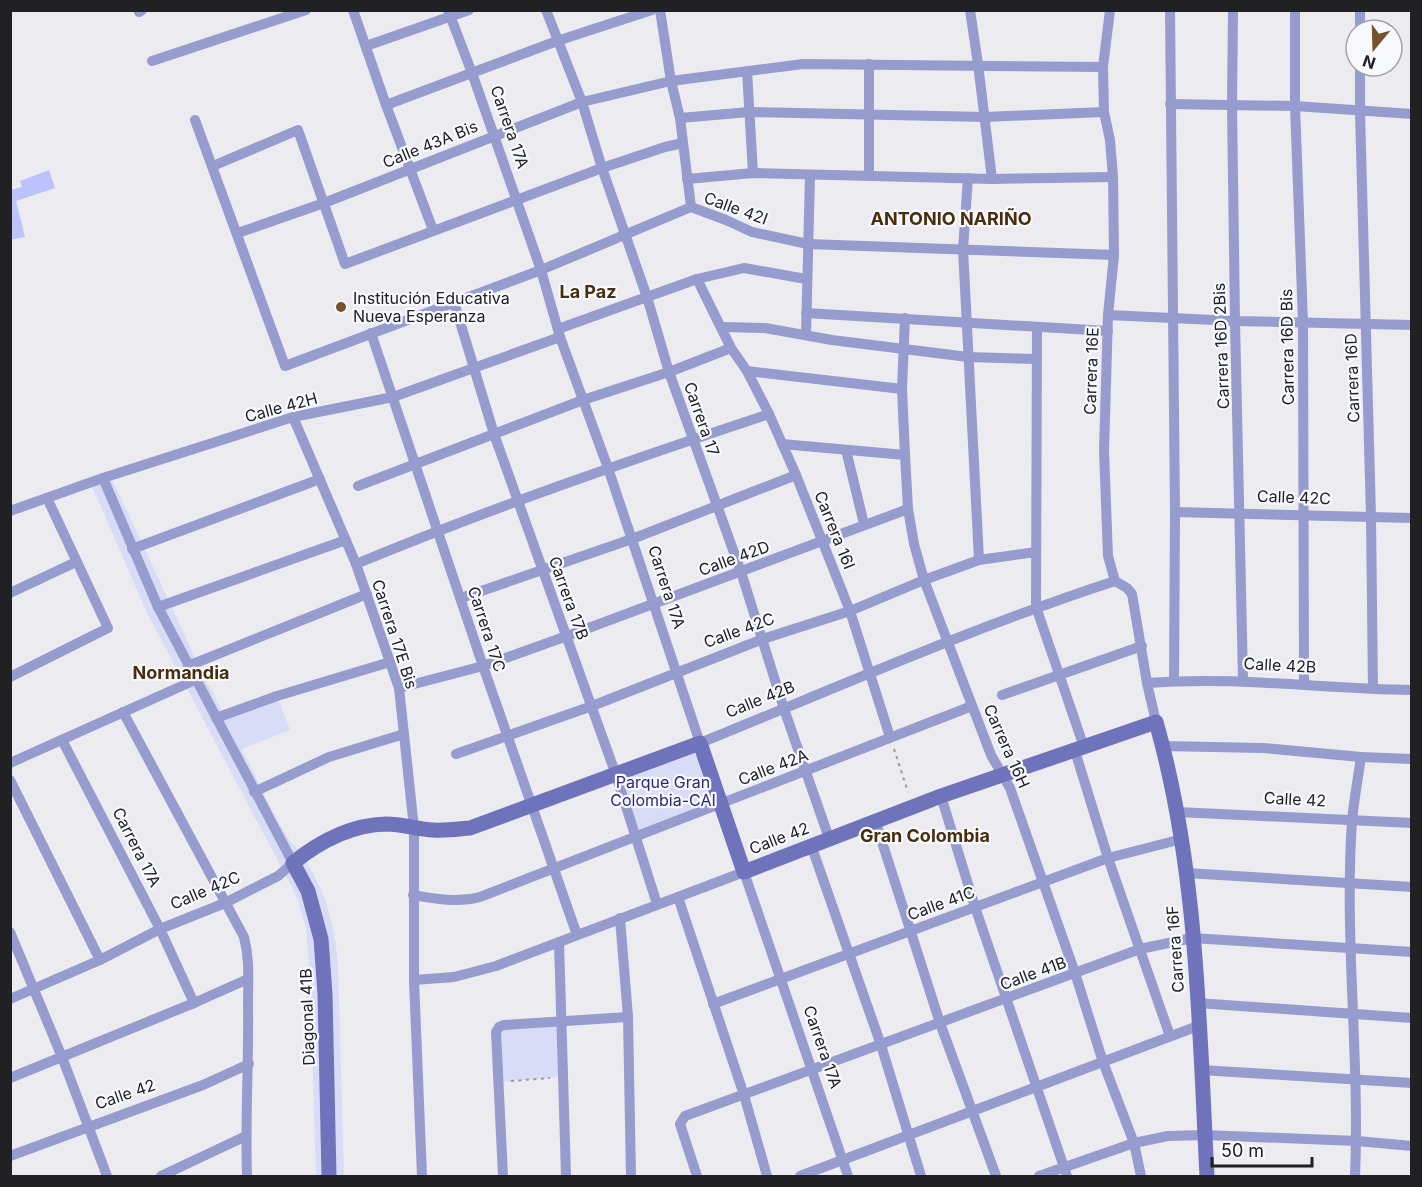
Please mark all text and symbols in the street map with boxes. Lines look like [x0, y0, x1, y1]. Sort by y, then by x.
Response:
north arrow [1344, 18, 1404, 78]
text: N [1360, 51, 1378, 74]
street label: Carrera 17A [486, 83, 534, 171]
street label: Calle 43A Bis [380, 116, 480, 172]
street label: Calle 42I [701, 187, 771, 229]
district label: ANTONIO NARIÑO [871, 208, 1032, 229]
district label: La Paz [559, 281, 617, 302]
street label: Carrera 16D 2Bis [1209, 282, 1233, 410]
place label: Institución Educativa Nueva Esperanza [353, 288, 510, 326]
street label: Carrera 16D Bis [1276, 288, 1298, 406]
marker: Institución Educativa Nueva Esperanza [334, 300, 348, 314]
street label: Carrera 16E [1079, 327, 1103, 415]
street label: Carrera 16D [1340, 333, 1364, 423]
street label: Carrera 17 [680, 379, 724, 459]
street label: Calle 42H [243, 388, 319, 426]
street label: Calle 42C [1257, 486, 1331, 508]
street label: Carrera 16I [810, 488, 860, 572]
street label: Calle 42D [696, 536, 772, 580]
street label: Carrera 17A [644, 543, 690, 631]
street label: Carrera 17B [545, 553, 593, 643]
street label: Carrera 17E Bis [368, 577, 422, 691]
street label: Carrera 17C [464, 584, 510, 674]
street label: Calle 42C [701, 608, 777, 652]
street label: Calle 42B [1243, 653, 1317, 677]
district label: Normandia [133, 662, 229, 683]
street label: Calle 42B [722, 676, 798, 722]
street label: Carrera 16H [980, 701, 1034, 791]
street label: Calle 42A [735, 745, 811, 789]
park label: Parque Gran Colombia-CAI [610, 772, 716, 810]
street label: Calle 42 [1263, 787, 1327, 811]
street label: Carrera 17A [108, 804, 166, 890]
street label: Calle 42 [746, 817, 812, 859]
district label: Gran Colombia [860, 825, 990, 846]
street label: Calle 42C [167, 866, 243, 914]
street label: Calle 41C [904, 882, 978, 924]
street label: Carrera 16F [1162, 905, 1188, 993]
street label: Calle 41B [997, 952, 1069, 994]
street label: Diagonal 41B [295, 968, 319, 1066]
street label: Carrera 17A [799, 1003, 847, 1091]
street label: Calle 42 [92, 1074, 158, 1114]
scale bar [1212, 1130, 1312, 1168]
text: 50 m [1221, 1140, 1264, 1161]

